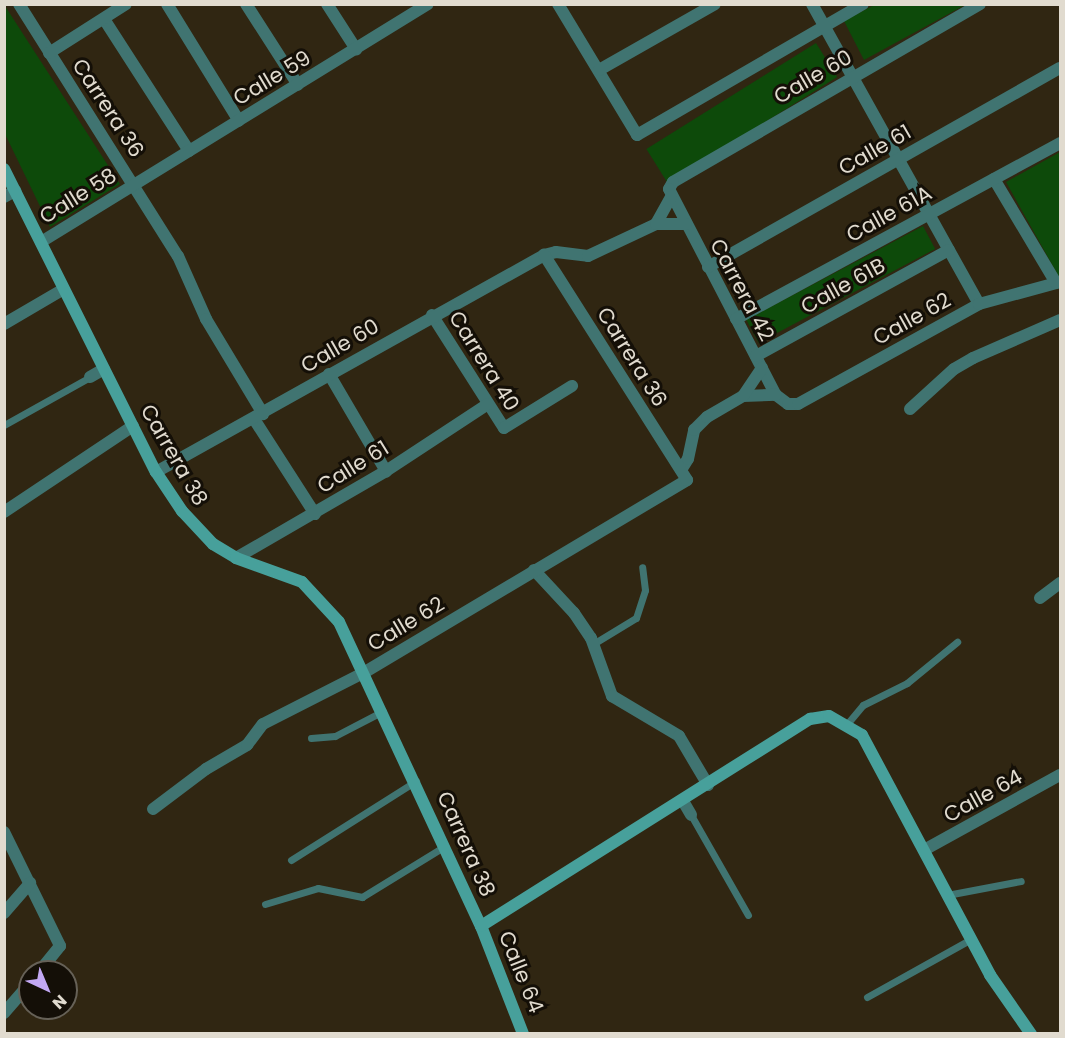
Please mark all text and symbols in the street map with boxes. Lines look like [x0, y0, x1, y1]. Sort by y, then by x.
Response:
street label: Calle 59 [229, 45, 315, 111]
street label: Calle 60 [770, 45, 856, 109]
street label: Carrera 36 [67, 54, 149, 162]
street label: Calle 61 [834, 119, 916, 181]
street label: Calle 58 [35, 163, 121, 229]
street label: Calle 61A [842, 180, 936, 248]
street label: Carrera 42 [705, 235, 779, 345]
street label: Calle 61B [797, 253, 889, 319]
street label: Calle 62 [869, 287, 955, 351]
street label: Carrera 36 [592, 303, 672, 411]
street label: Carrera 40 [443, 306, 525, 416]
street label: Calle 60 [297, 314, 383, 378]
street label: Carrera 38 [135, 400, 213, 510]
street label: Calle 61 [313, 435, 393, 499]
street label: Calle 62 [363, 591, 449, 657]
street label: Calle 64 [939, 764, 1027, 828]
street label: Carrera 38 [432, 788, 500, 900]
street label: Calle 64 [493, 927, 549, 1017]
north arrow [18, 960, 78, 1020]
text: N [47, 989, 72, 1014]

